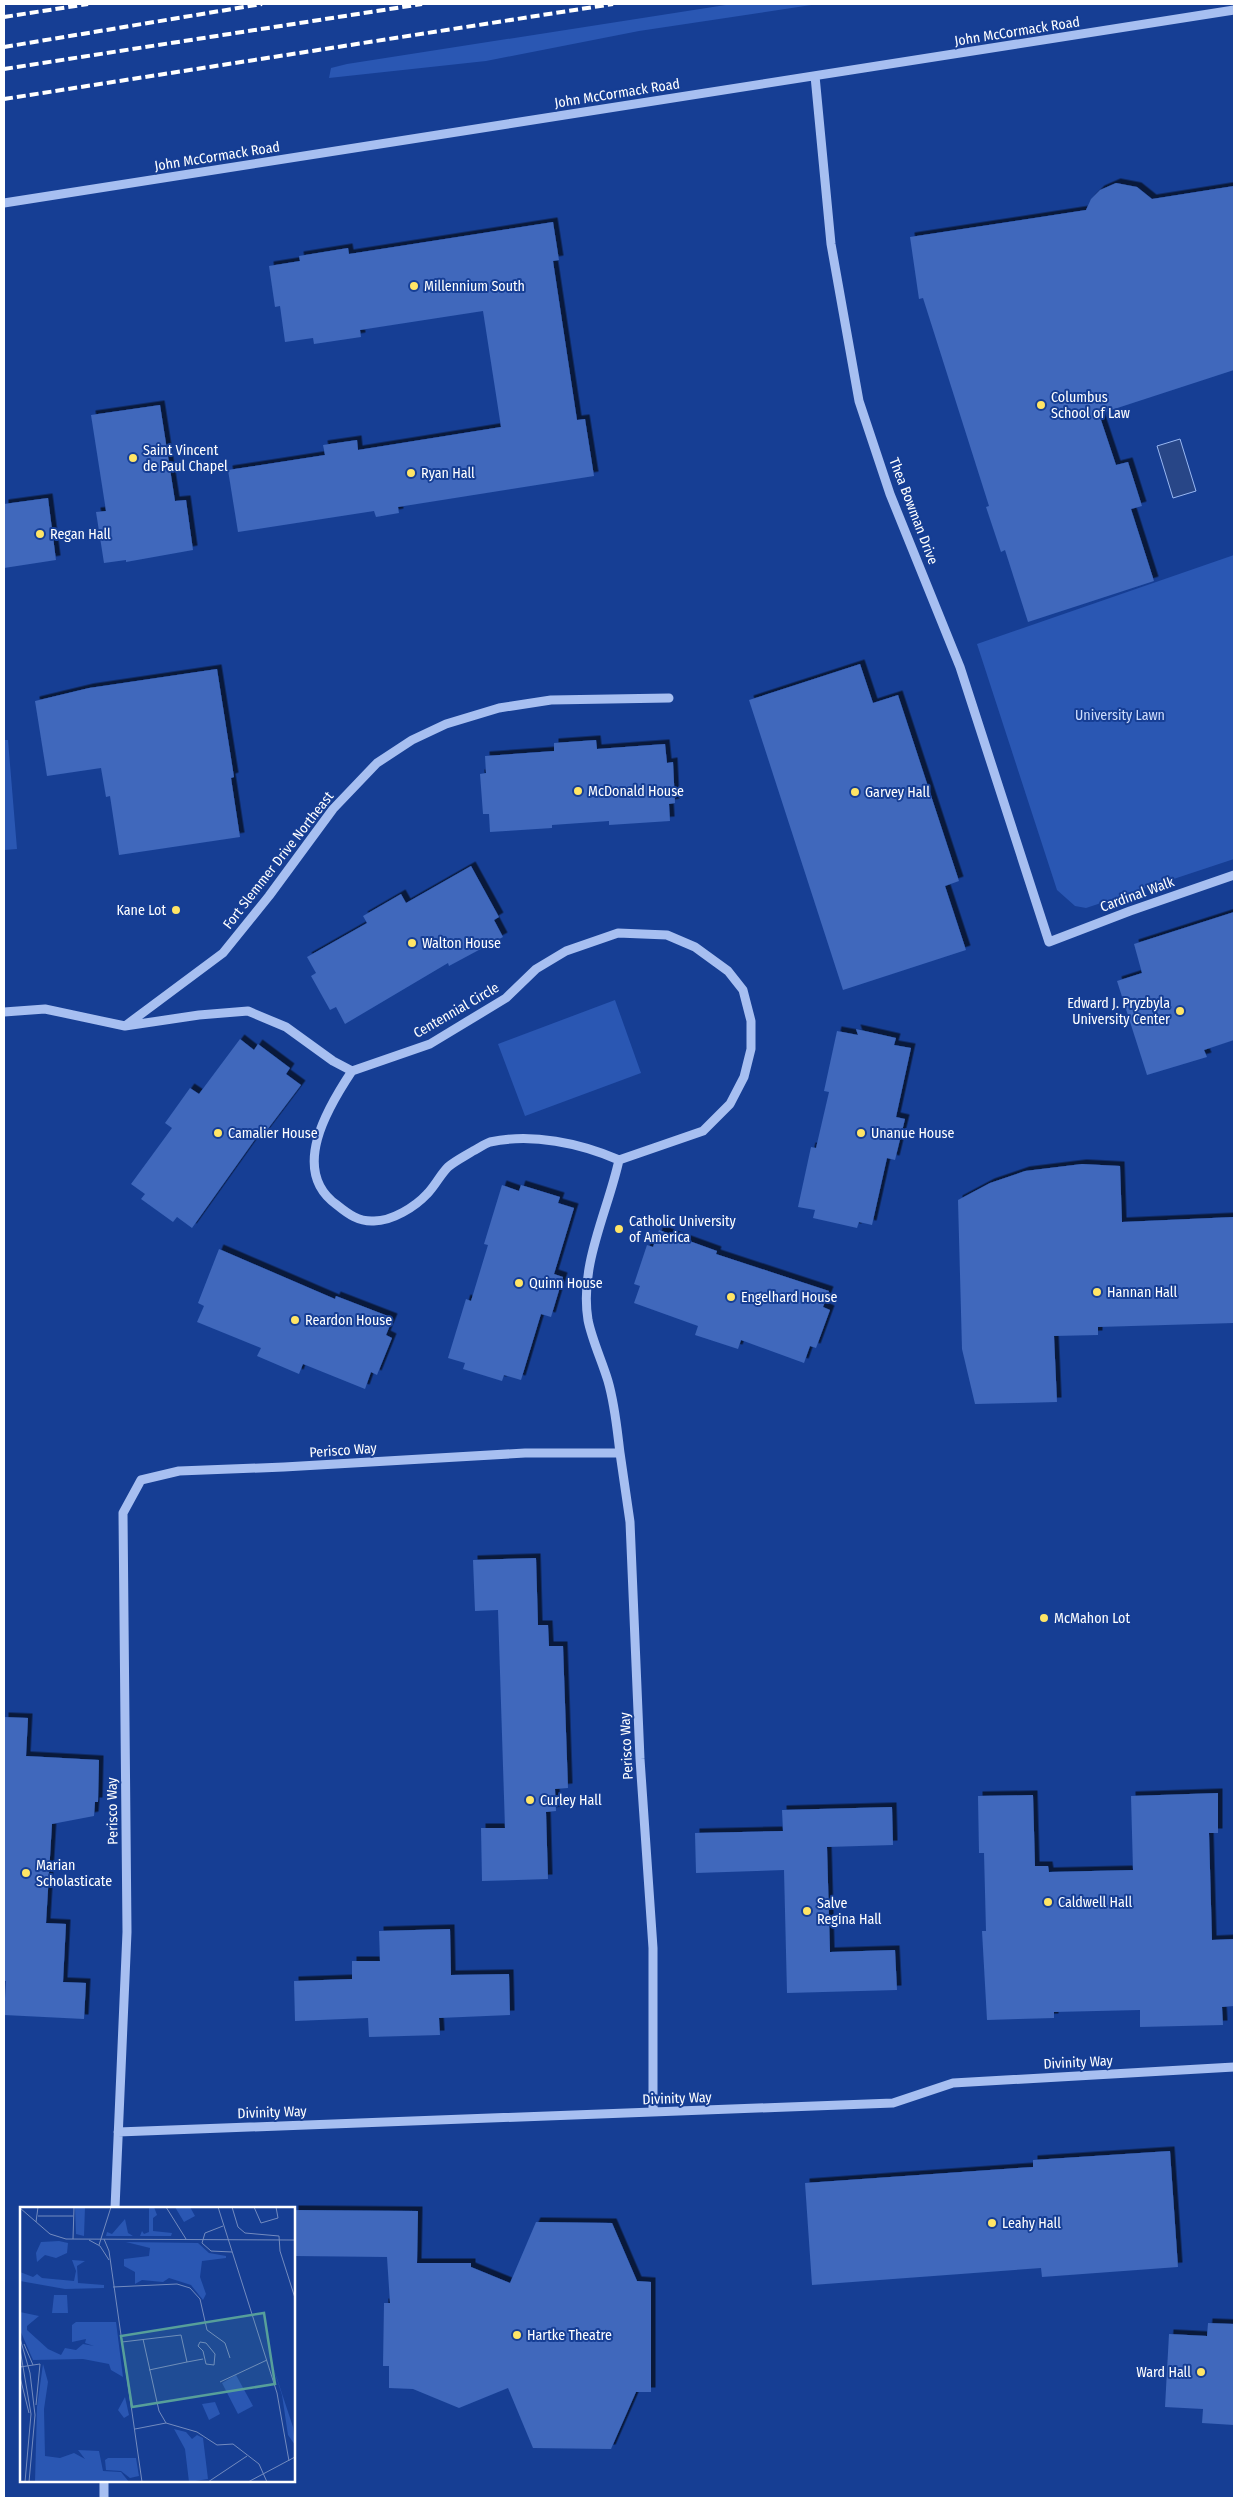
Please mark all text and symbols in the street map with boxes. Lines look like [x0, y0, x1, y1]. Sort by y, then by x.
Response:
street label: John McCormack Road [953, 13, 1081, 50]
street label: John McCormack Road [553, 75, 681, 112]
street label: John McCormack Road [153, 138, 281, 175]
place label: Millennium South [424, 278, 525, 295]
marker: Millennium South [408, 280, 420, 292]
place label: Columbus School of Law [1051, 389, 1130, 422]
marker: Columbus School of Law [1035, 399, 1047, 411]
place label: Saint Vincent de Paul Chapel [143, 442, 228, 475]
marker: Saint Vincent de Paul Chapel [127, 452, 139, 464]
street label: Thea Bowman Drive [885, 455, 942, 567]
place label: Ryan Hall [421, 465, 475, 482]
marker: Ryan Hall [405, 467, 417, 479]
place label: Regan Hall [50, 526, 111, 543]
marker: Regan Hall [34, 528, 46, 540]
park label: University Lawn [1075, 707, 1165, 724]
place label: McDonald House [588, 783, 684, 800]
place label: Garvey Hall [865, 784, 930, 801]
marker: McDonald House [572, 785, 584, 797]
marker: Garvey Hall [849, 786, 861, 798]
street label: Fort Slemmer Drive Northeast [219, 788, 338, 932]
street label: Cardinal Walk [1098, 873, 1177, 916]
place label: Kane Lot [116, 902, 166, 919]
marker: Kane Lot [170, 904, 182, 916]
place label: Walton House [422, 935, 501, 952]
marker: Walton House [406, 937, 418, 949]
street label: Centennial Circle [410, 979, 502, 1042]
place label: Edward J. Pryzbyla University Center [1067, 995, 1170, 1028]
marker: Edward J. Pryzbyla University Center [1174, 1005, 1186, 1017]
place label: Camalier House [228, 1125, 318, 1142]
place label: Unanue House [871, 1125, 955, 1142]
marker: Camalier House [212, 1127, 224, 1139]
marker: Unanue House [855, 1127, 867, 1139]
place label: Catholic University of America [629, 1213, 737, 1246]
marker: Catholic University of America [613, 1223, 625, 1235]
place label: Quinn House [529, 1275, 603, 1292]
marker: Quinn House [513, 1277, 525, 1289]
place label: Hannan Hall [1107, 1284, 1178, 1301]
marker: Hannan Hall [1091, 1286, 1103, 1298]
place label: Engelhard House [741, 1289, 837, 1306]
marker: Engelhard House [725, 1291, 737, 1303]
place label: Reardon House [305, 1312, 392, 1329]
marker: Reardon House [289, 1314, 301, 1326]
street label: Perisco Way [309, 1440, 378, 1461]
place label: McMahon Lot [1054, 1610, 1130, 1627]
marker: McMahon Lot [1038, 1612, 1050, 1624]
street label: Perisco Way [616, 1711, 637, 1780]
street label: Perisco Way [103, 1776, 122, 1845]
place label: Curley Hall [540, 1792, 602, 1809]
marker: Curley Hall [524, 1794, 536, 1806]
place label: Marian Scholasticate [36, 1857, 112, 1890]
marker: Marian Scholasticate [20, 1867, 32, 1879]
place label: Caldwell Hall [1058, 1894, 1132, 1911]
place label: Salve Regina Hall [817, 1895, 882, 1928]
marker: Caldwell Hall [1042, 1896, 1054, 1908]
marker: Salve Regina Hall [801, 1905, 813, 1917]
street label: Divinity Way [1043, 2052, 1114, 2073]
street label: Divinity Way [642, 2089, 713, 2108]
street label: Divinity Way [237, 2103, 308, 2122]
inset map [20, 2207, 295, 2482]
place label: Leahy Hall [1002, 2215, 1061, 2232]
marker: Leahy Hall [986, 2217, 998, 2229]
place label: Hartke Theatre [527, 2327, 612, 2344]
marker: Hartke Theatre [511, 2329, 523, 2341]
place label: Ward Hall [1136, 2364, 1191, 2381]
marker: Ward Hall [1195, 2366, 1207, 2378]

